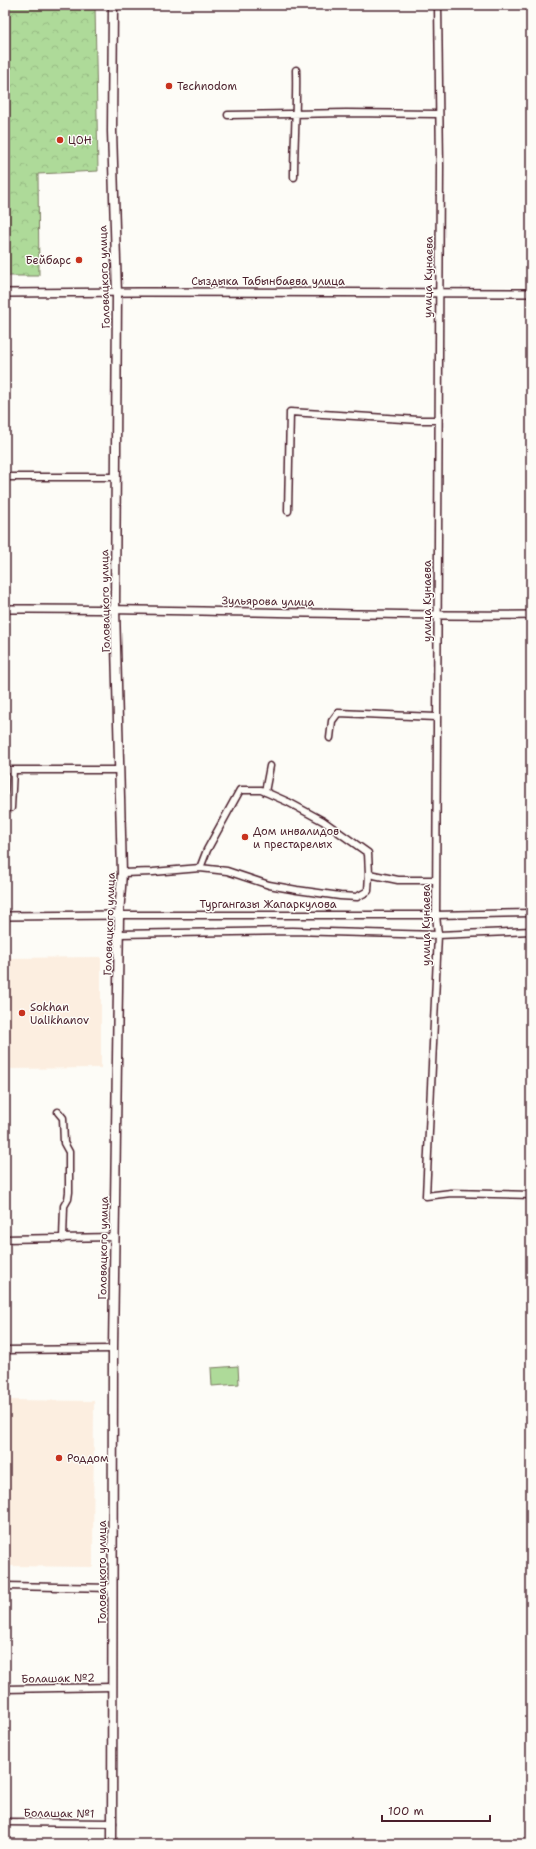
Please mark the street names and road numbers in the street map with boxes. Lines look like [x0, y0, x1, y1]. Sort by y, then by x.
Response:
street label: Головацкого улица [95, 225, 114, 329]
street label: улица Кунаева [420, 236, 437, 318]
street label: Сыздыка Табынбаева улица [191, 274, 345, 289]
street label: Головацкого улица [97, 549, 114, 653]
street label: улица Кунаева [420, 560, 435, 642]
street label: Зульярова улица [221, 593, 315, 610]
street label: Головацкого улица [100, 872, 119, 976]
street label: улица Кунаева [419, 884, 434, 966]
street label: Тургангазы Жапаркулова [199, 897, 337, 912]
street label: Головацкого улица [95, 1196, 112, 1300]
street label: Головацкого улица [95, 1520, 110, 1624]
street label: Болашак №2 [21, 1670, 95, 1687]
street label: Болашак №1 [24, 1805, 94, 1822]

